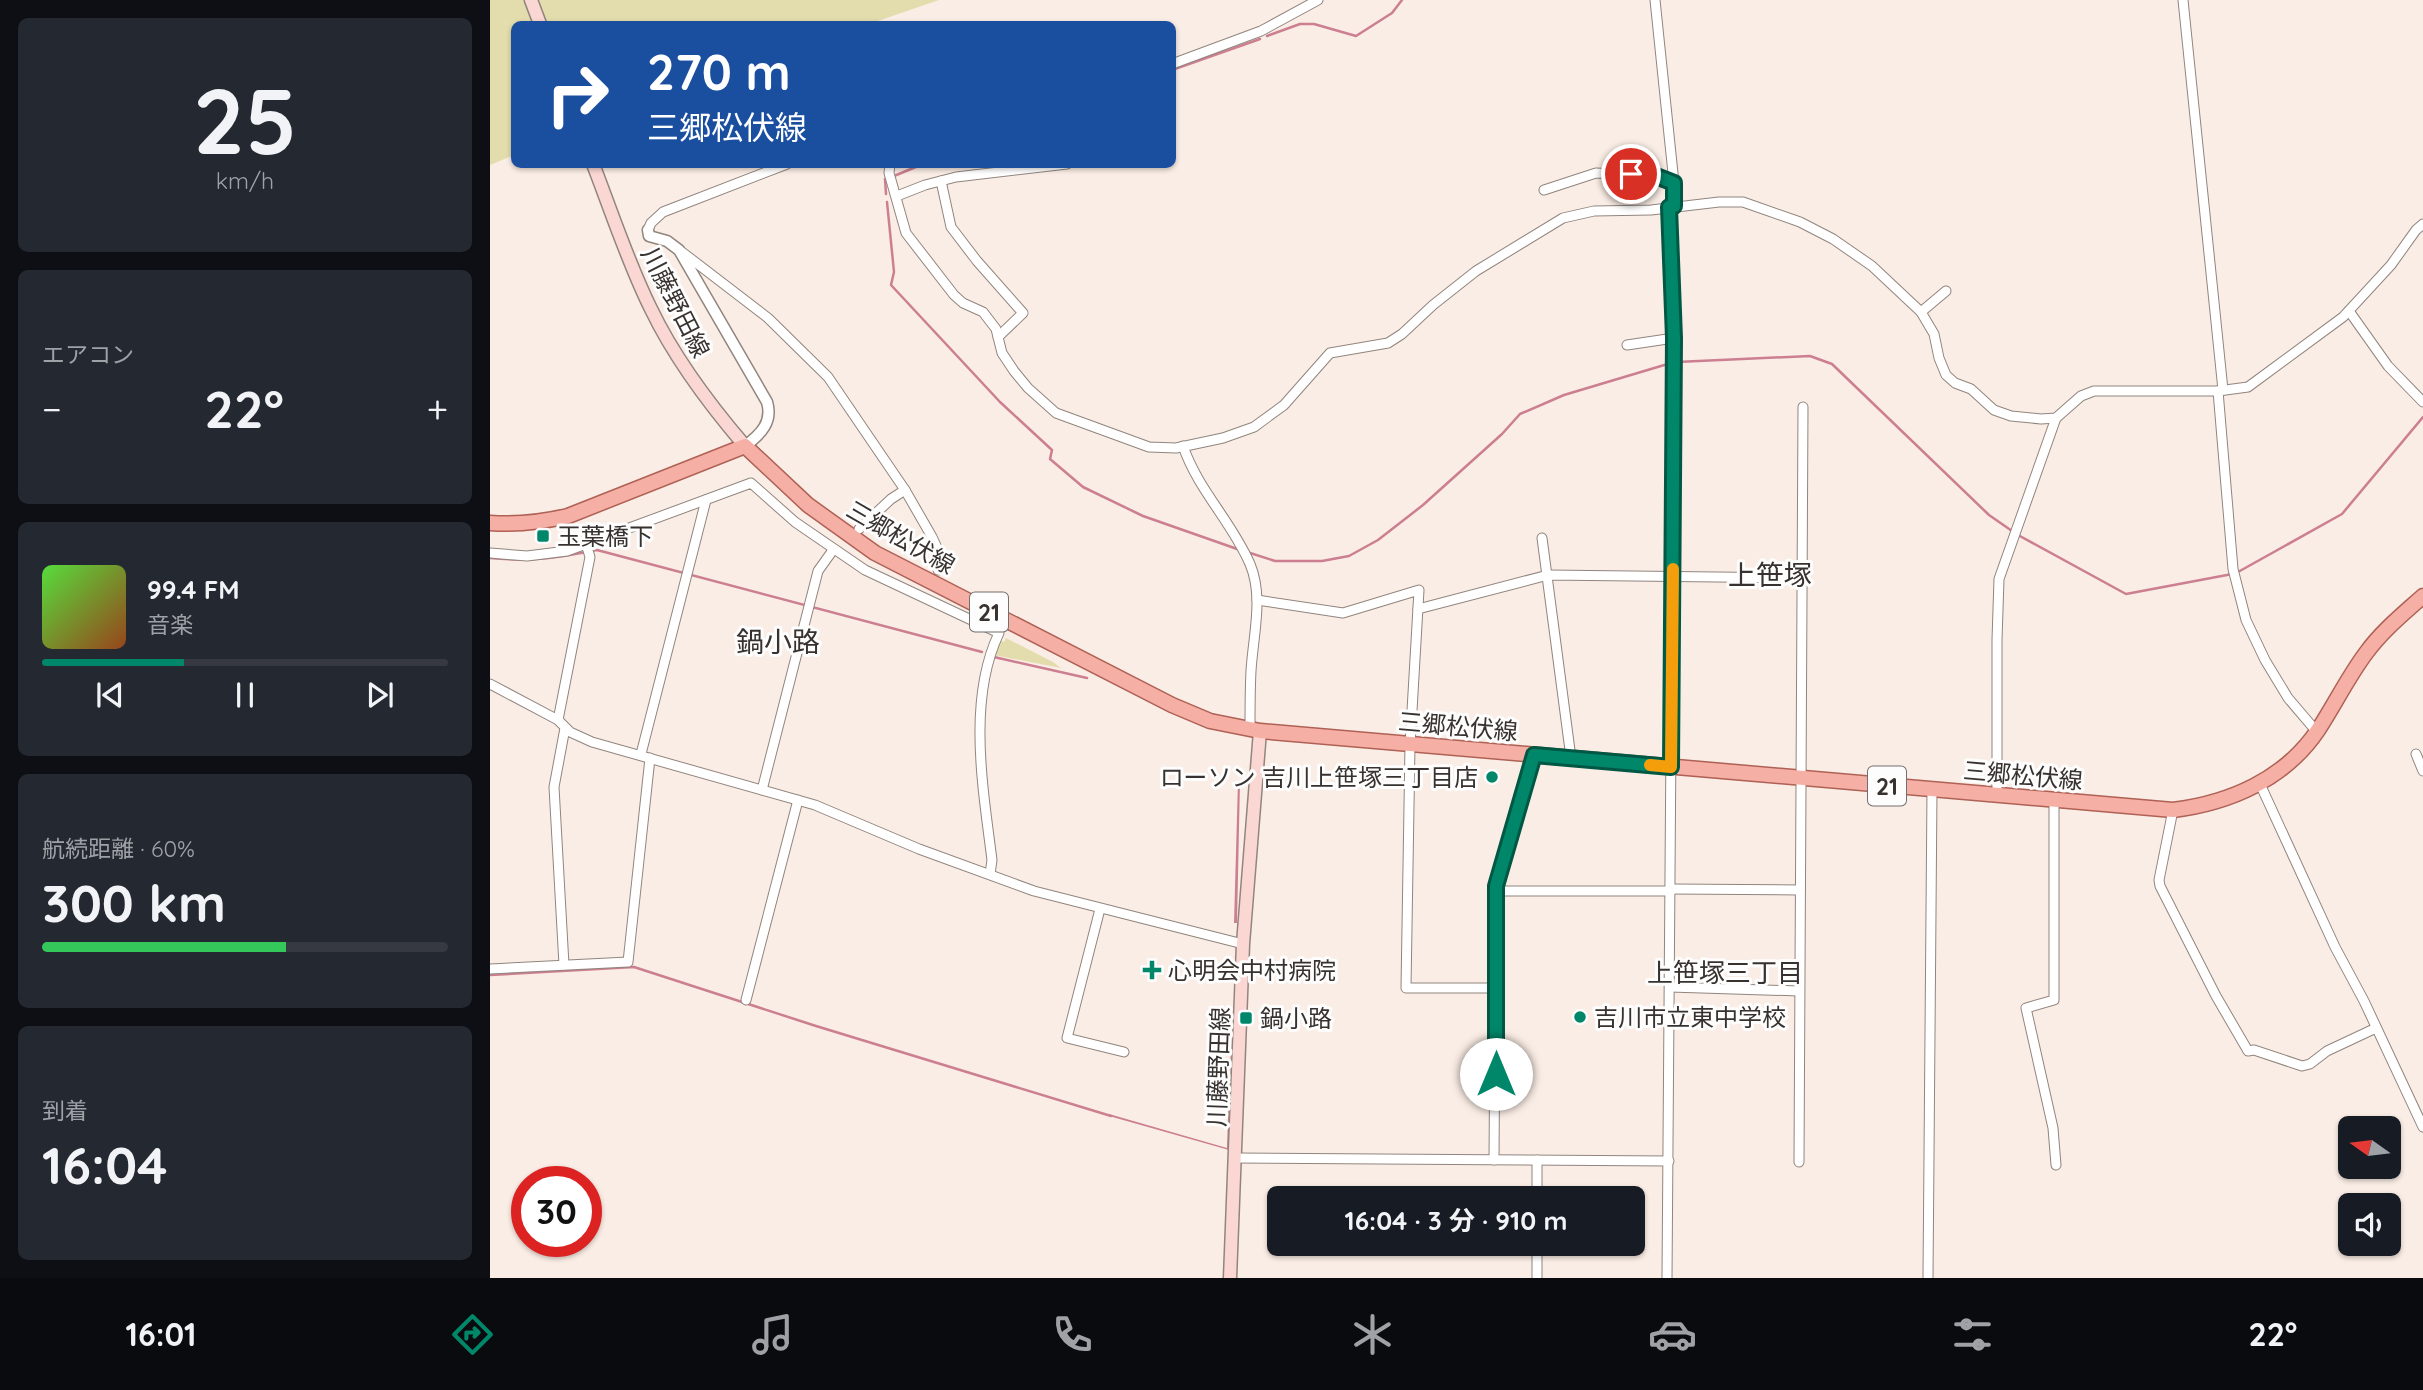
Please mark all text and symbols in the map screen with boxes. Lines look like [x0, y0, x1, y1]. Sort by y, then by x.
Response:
text: 270 m [647, 41, 791, 102]
icon: right [532, 49, 623, 140]
text: 25 [193, 63, 297, 177]
text: 三郷松伏線 [647, 107, 807, 147]
pin [1601, 144, 1661, 204]
icon: arrive [1612, 155, 1650, 193]
text: km/h [216, 166, 274, 195]
street label: 川藤野田線 [635, 242, 717, 362]
text: エアコン [42, 340, 134, 369]
text: 22° [204, 376, 284, 441]
text: − [42, 385, 62, 433]
text: + [427, 385, 448, 433]
street label: 三郷松伏線 [842, 494, 960, 580]
place label: 玉葉橋下 [557, 521, 653, 551]
marker: 玉葉橋下 [535, 528, 551, 544]
district label: 上笹塚 [1728, 557, 1812, 592]
text: 99.4 FM [147, 573, 240, 606]
road number: 21 [970, 592, 1008, 632]
text: 音楽 [147, 610, 193, 639]
district label: 鍋小路 [736, 624, 820, 659]
icon: previous [91, 676, 129, 714]
icon: pause [226, 676, 264, 714]
icon: next [361, 676, 399, 714]
street label: 三郷松伏線 [1397, 706, 1519, 746]
street label: 三郷松伏線 [1962, 755, 2084, 795]
place label: ローソン 吉川上笹塚三丁目店 [1159, 762, 1478, 792]
road number: 21 [1868, 766, 1906, 806]
marker: ローソン 吉川上笹塚三丁目店 [1484, 769, 1500, 785]
text: 航続距離 · 60% [42, 834, 195, 863]
text: 300 km [42, 870, 226, 935]
place label: 心明会中村病院 [1168, 955, 1336, 985]
district label: 上笹塚三丁目 [1647, 956, 1803, 989]
marker: 心明会中村病院 [1142, 960, 1162, 980]
place label: 吉川市立東中学校 [1594, 1002, 1786, 1032]
place label: 鍋小路 [1260, 1003, 1332, 1033]
street label: 川藤野田線 [1201, 1007, 1235, 1127]
marker: 吉川市立東中学校 [1572, 1009, 1588, 1025]
marker: 鍋小路 [1238, 1010, 1254, 1026]
position arrow [1459, 1037, 1533, 1111]
text: 到着 [42, 1096, 88, 1125]
north arrow [2338, 1116, 2401, 1180]
map controls [2338, 1116, 2401, 1256]
text: 16:04 [42, 1132, 168, 1197]
speed limit sign: 30 [511, 1166, 602, 1257]
button: sound [2338, 1193, 2401, 1256]
text: 16:04 · 3 分 · 910 m [1345, 1204, 1567, 1237]
icon: directions [448, 1310, 497, 1359]
icon: music [748, 1310, 797, 1359]
icon: phone [1048, 1310, 1097, 1359]
icon: climate [1348, 1310, 1397, 1359]
icon: car [1648, 1310, 1697, 1359]
icon: filters [1948, 1310, 1997, 1359]
text: 16:01 [126, 1314, 197, 1354]
text: 22° [2248, 1314, 2297, 1354]

